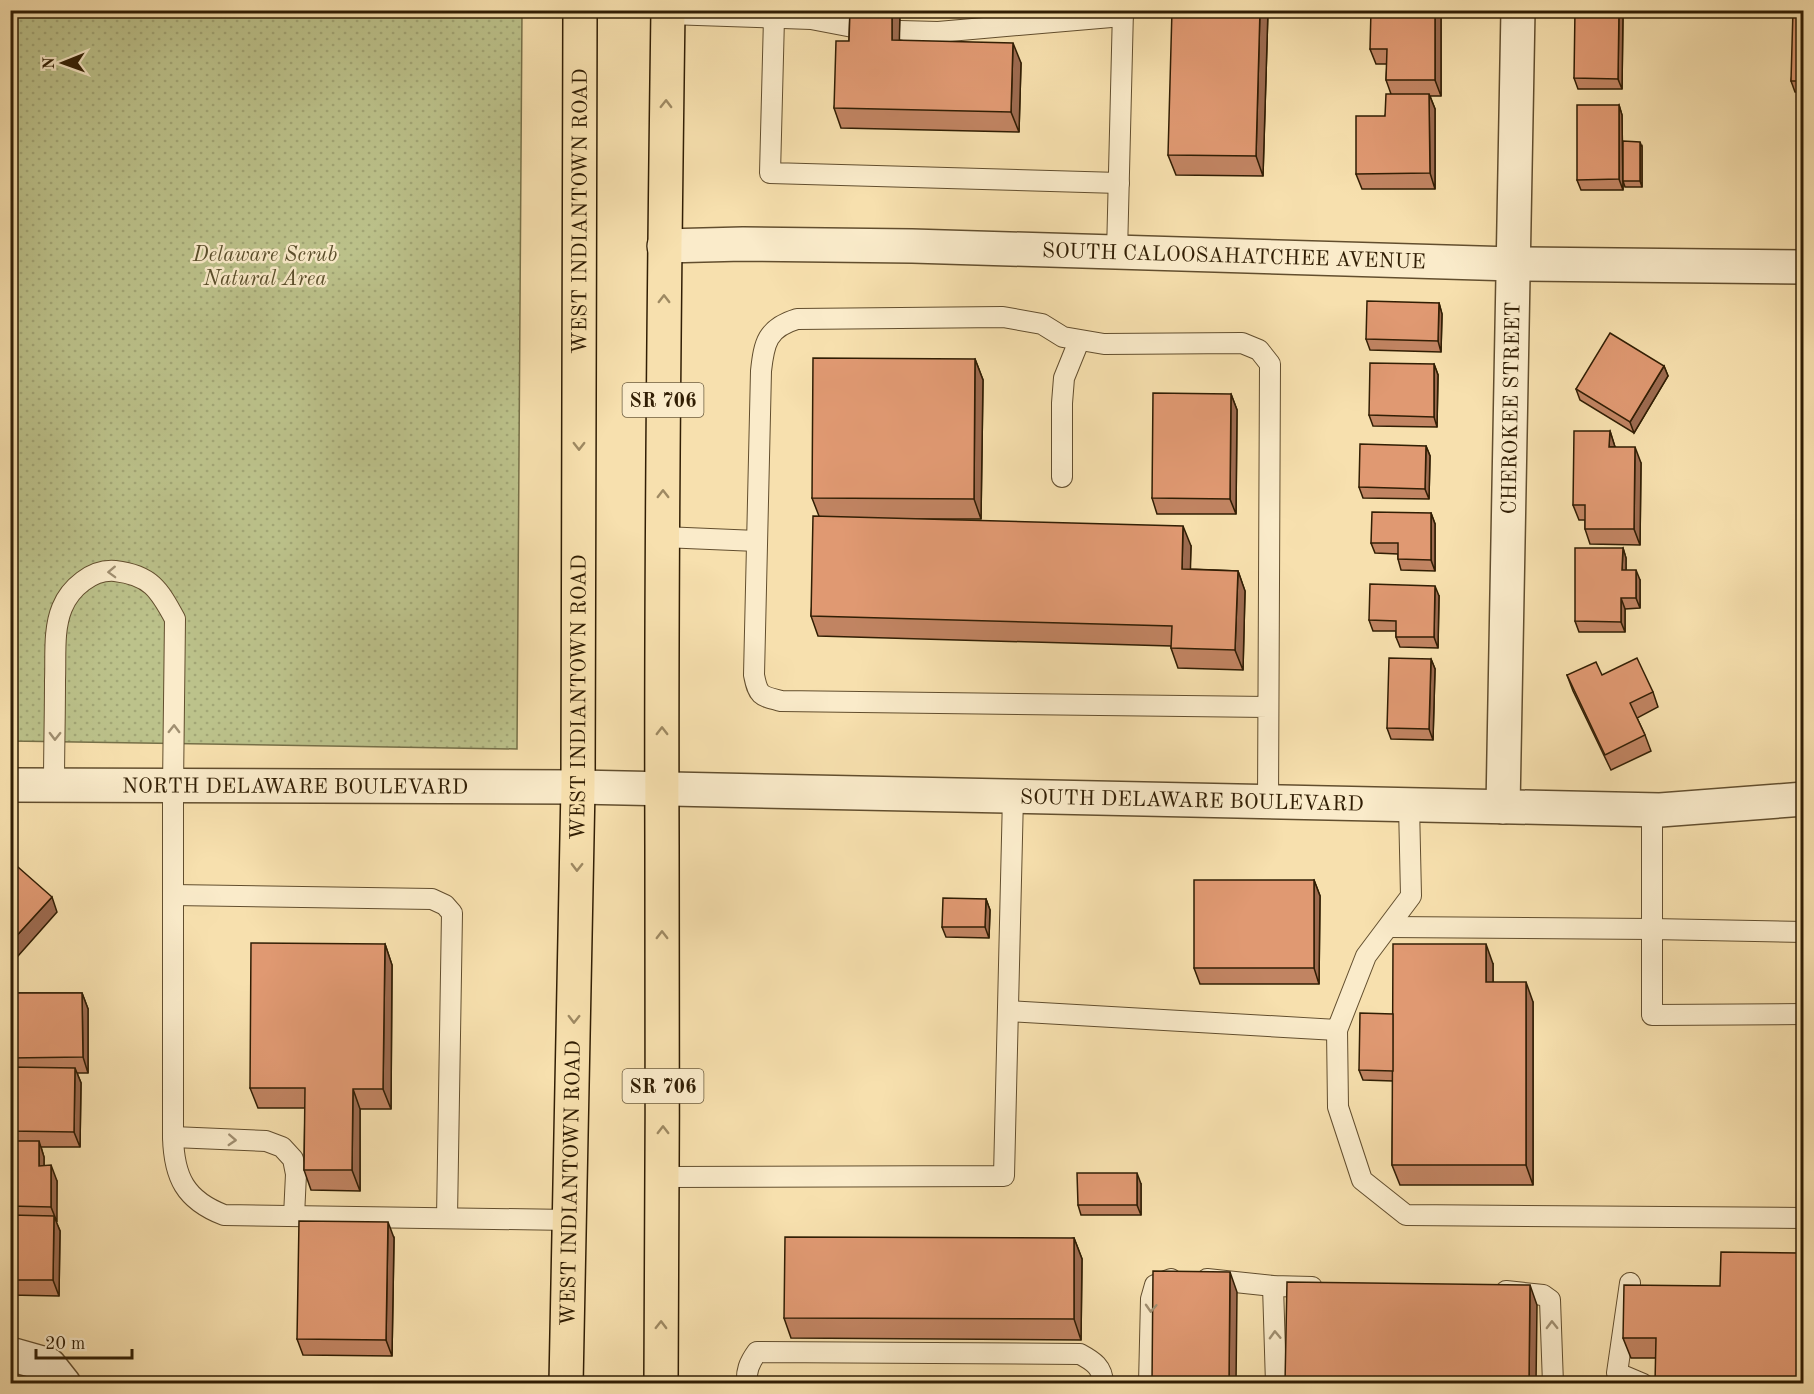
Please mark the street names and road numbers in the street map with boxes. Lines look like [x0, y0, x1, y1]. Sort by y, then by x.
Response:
street label: WEST INDIANTOWN ROAD [570, 68, 592, 354]
street label: SOUTH CALOOSAHATCHEE AVENUE [1042, 241, 1426, 273]
street label: CHEROKEE STREET [1500, 302, 1525, 515]
road number: SR 706 [622, 383, 704, 417]
street label: WEST INDIANTOWN ROAD [568, 554, 591, 840]
street label: NORTH DELAWARE BOULEVARD [122, 776, 468, 799]
street label: SOUTH DELAWARE BOULEVARD [1020, 787, 1364, 816]
street label: WEST INDIANTOWN ROAD [558, 1040, 585, 1326]
road number: SR 706 [622, 1069, 704, 1103]

